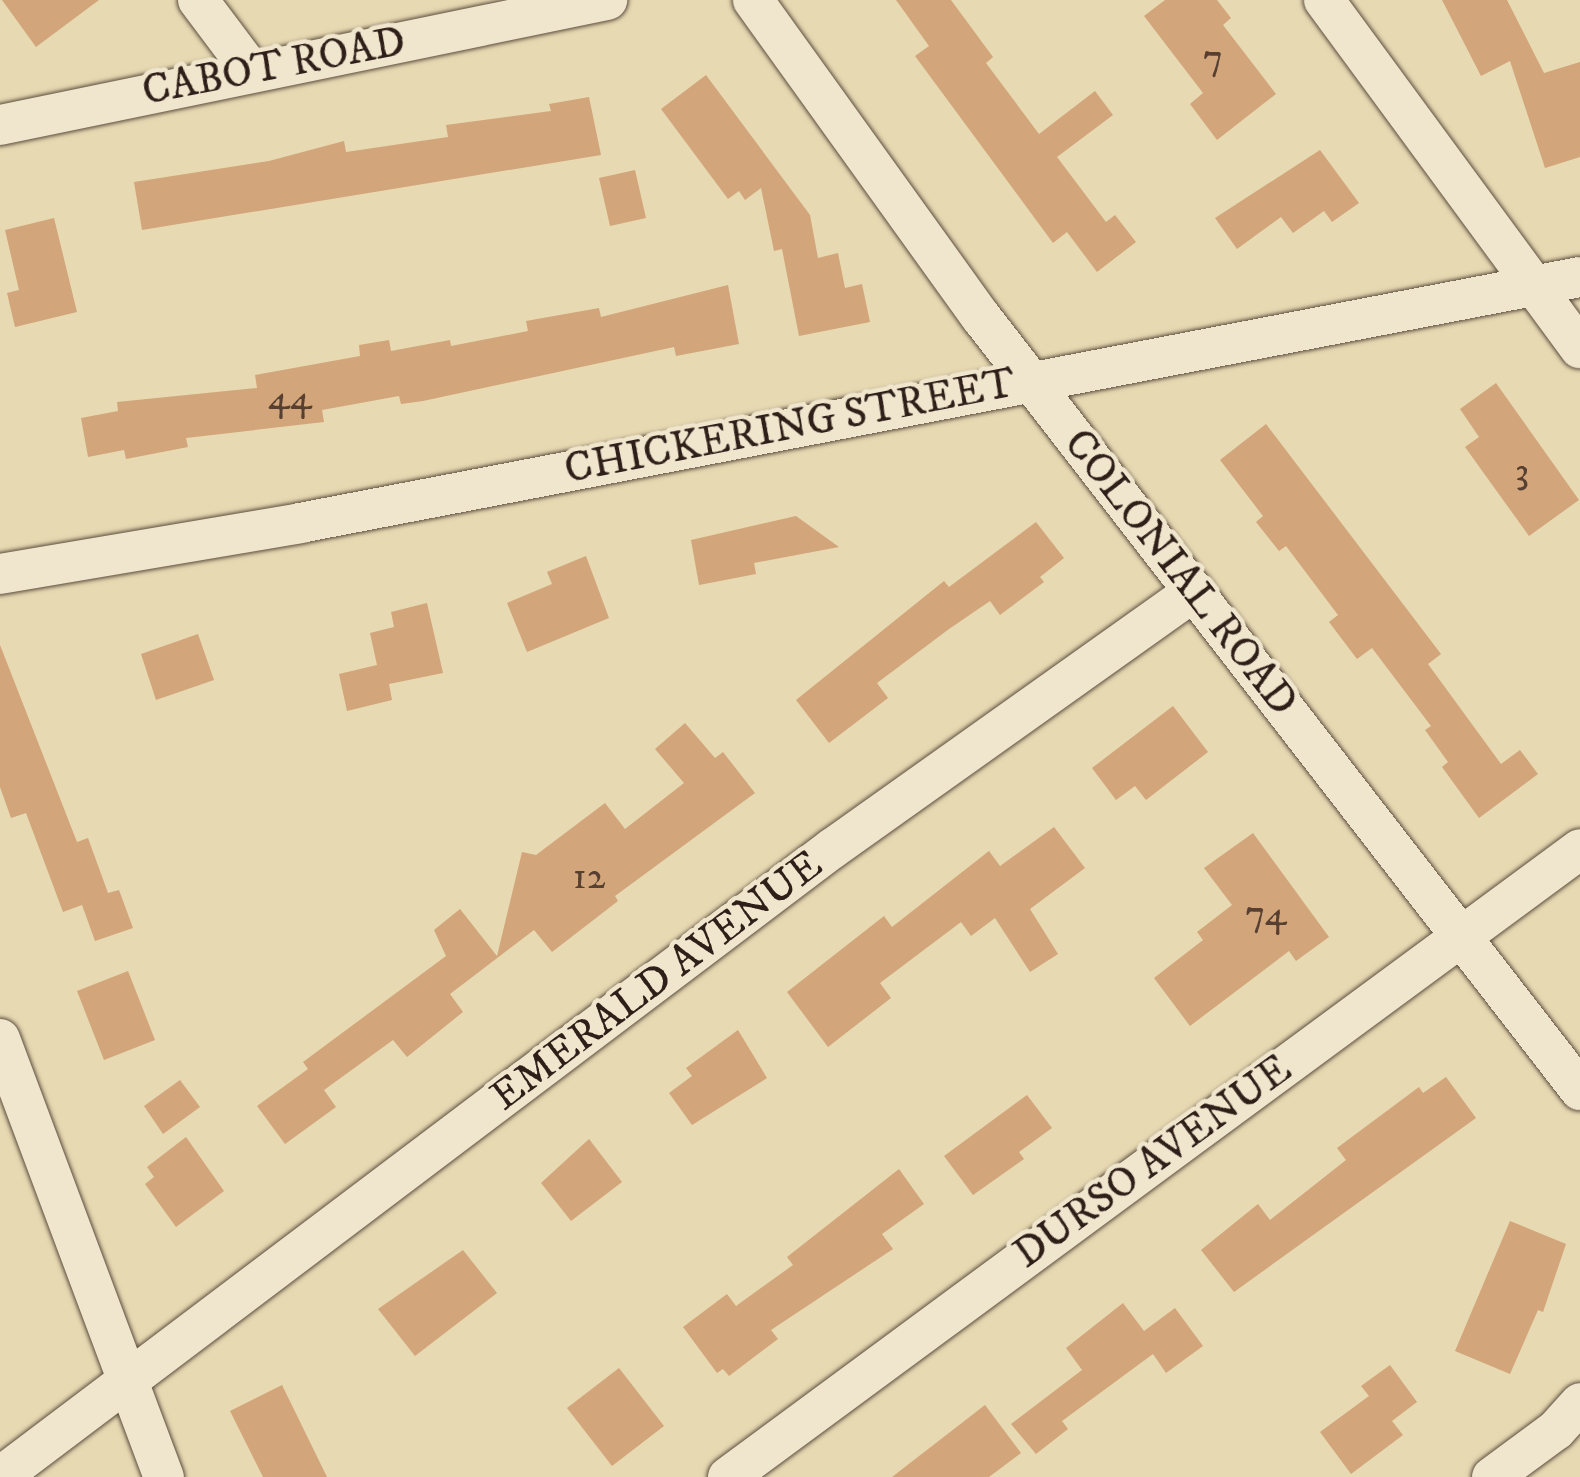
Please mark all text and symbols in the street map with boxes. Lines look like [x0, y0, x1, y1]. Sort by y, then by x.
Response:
street label: CABOT ROAD [138, 17, 410, 117]
house number: 7 [1203, 36, 1223, 82]
street label: CHICKERING STREET [560, 359, 1020, 495]
house number: 44 [268, 376, 312, 422]
street label: COLONIAL ROAD [1053, 420, 1307, 726]
house number: 3 [1515, 450, 1529, 496]
street label: EMERALD AVENUE [481, 840, 833, 1122]
house number: 12 [573, 855, 605, 901]
house number: 74 [1245, 892, 1287, 938]
street label: DURSO AVENUE [1004, 1044, 1302, 1280]

